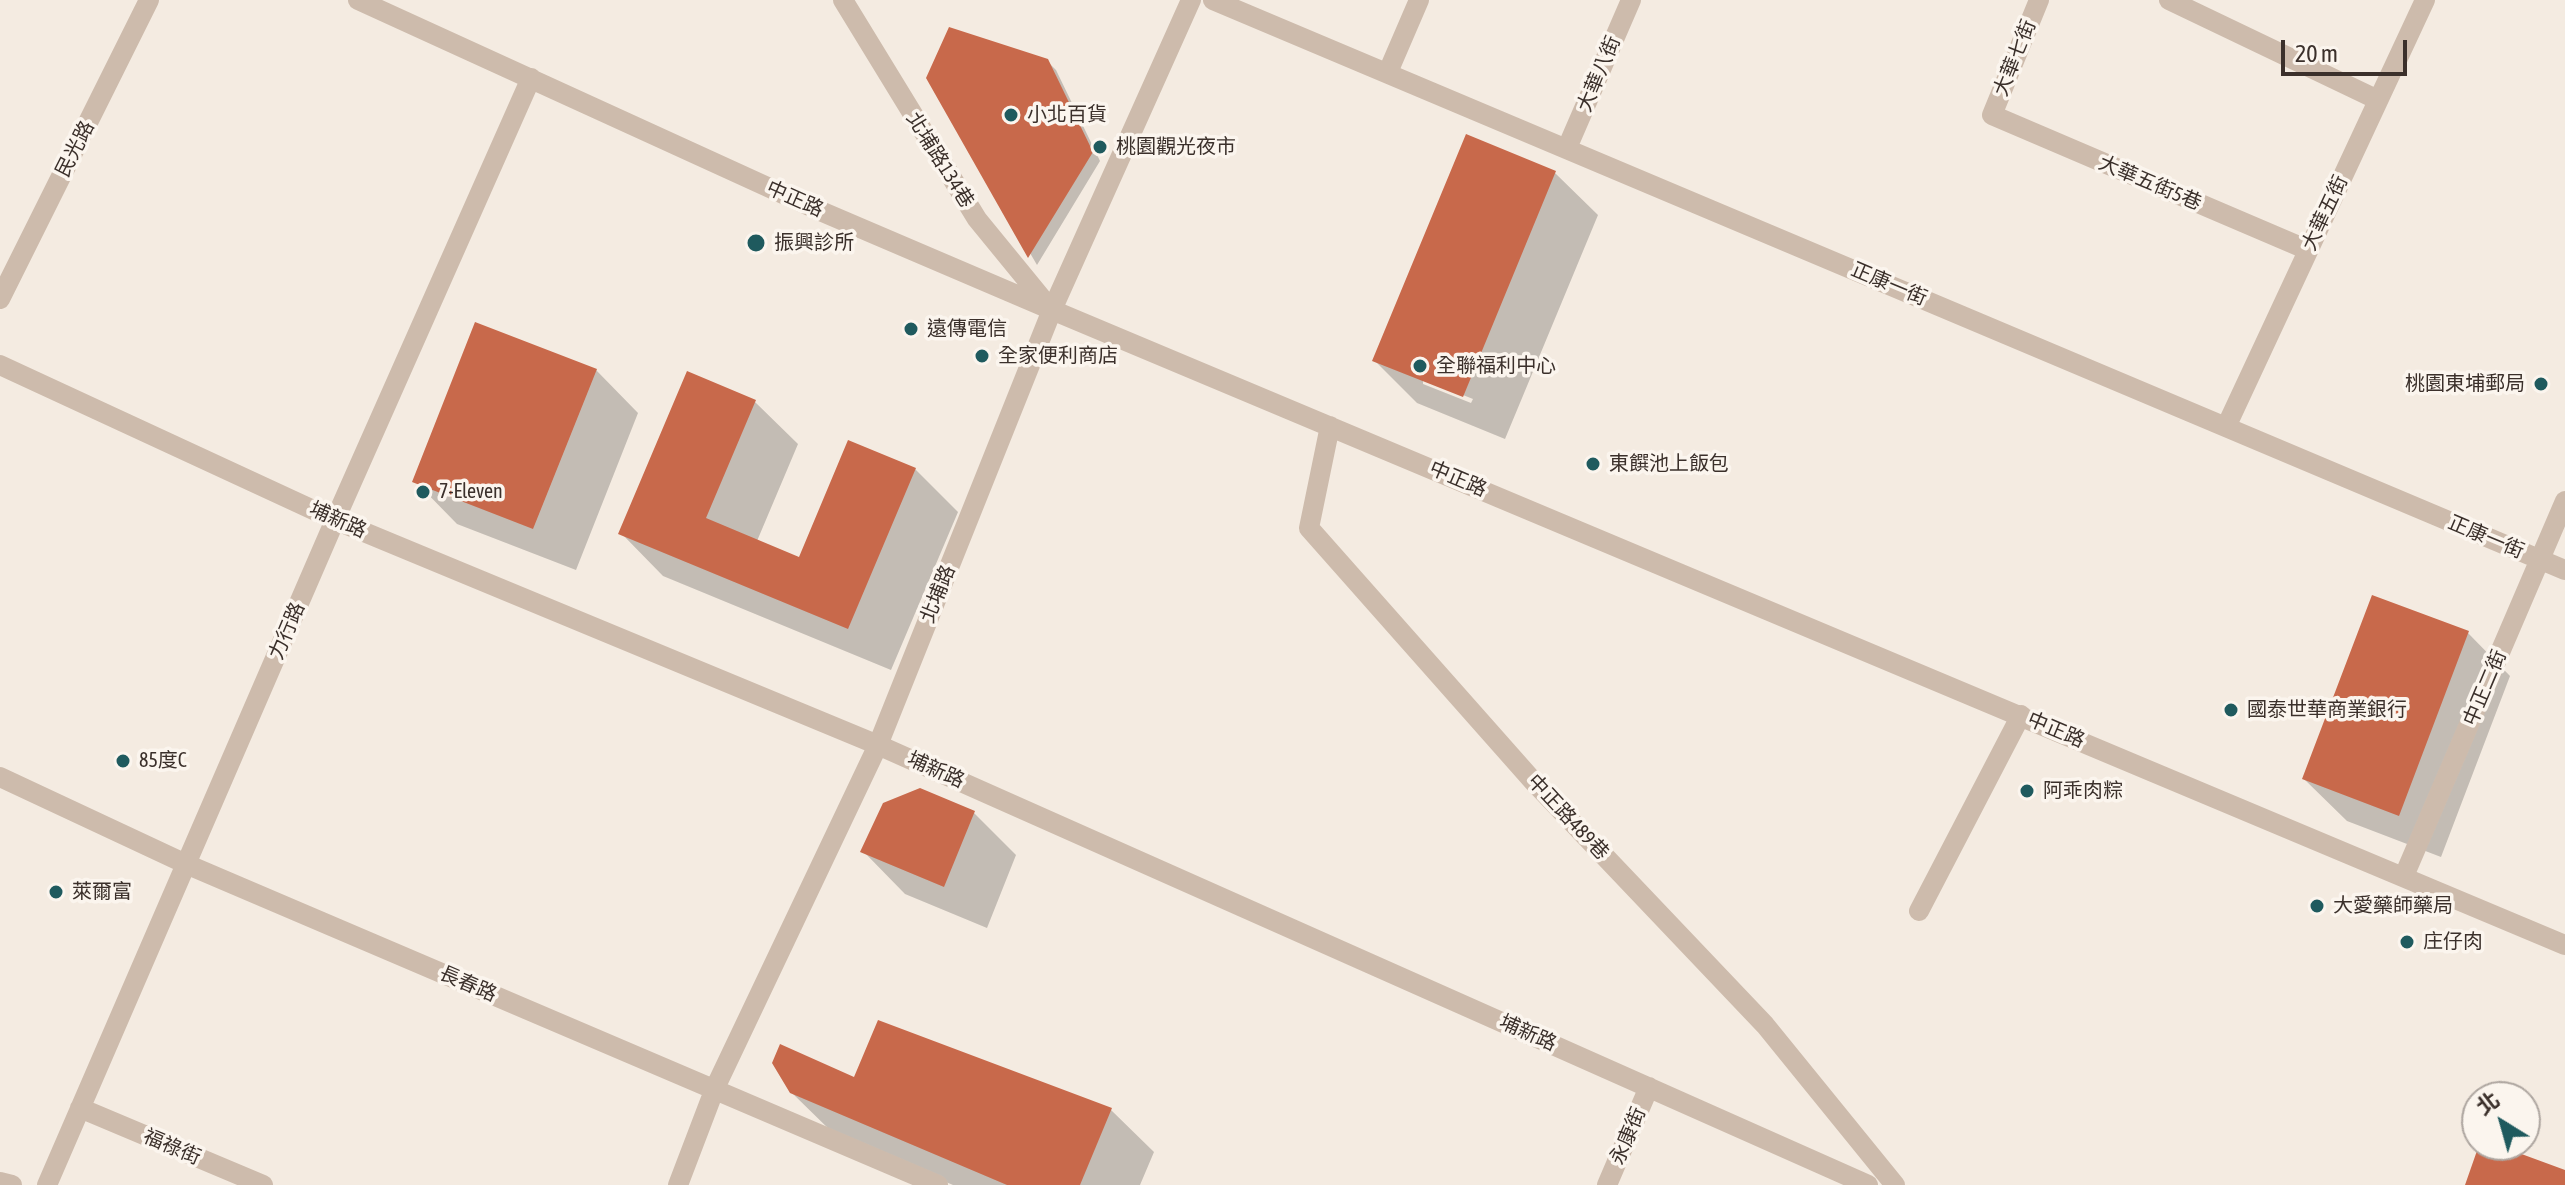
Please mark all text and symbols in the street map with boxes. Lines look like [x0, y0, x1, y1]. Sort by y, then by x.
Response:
street label: 大華七街 [1989, 16, 2041, 100]
scale bar [2285, 24, 2411, 74]
street label: 大華八街 [1572, 32, 1626, 116]
text: 20 m [2295, 40, 2338, 67]
place label: 小北百貨 [1027, 103, 1107, 127]
marker: 小北百貨 [1002, 106, 1020, 124]
street label: 北埔路134巷 [901, 108, 979, 212]
street label: 民光路 [51, 117, 99, 181]
place label: 桃園觀光夜市 [1116, 135, 1236, 159]
marker: 桃園觀光夜市 [1091, 138, 1109, 156]
street label: 大華五街5巷 [2095, 151, 2205, 215]
street label: 大華五街 [2297, 172, 2353, 254]
street label: 中正路 [763, 176, 827, 222]
place label: 振興診所 [774, 231, 854, 255]
marker: 振興診所 [745, 232, 767, 254]
street label: 正康一街 [1847, 257, 1931, 311]
place label: 遠傳電信 [927, 317, 1007, 341]
marker: 遠傳電信 [902, 320, 920, 338]
place label: 全家便利商店 [998, 344, 1118, 368]
marker: 全家便利商店 [973, 347, 991, 365]
place label: 全聯福利中心 [1436, 354, 1556, 378]
marker: 全聯福利中心 [1411, 357, 1429, 375]
place label: 桃園東埔郵局 [2405, 372, 2525, 396]
marker: 桃園東埔郵局 [2532, 375, 2550, 393]
place label: 東饌池上飯包 [1609, 452, 1729, 476]
marker: 東饌池上飯包 [1584, 455, 1602, 473]
street label: 中正路 [1426, 456, 1490, 502]
place label: 7-Eleven [439, 480, 503, 504]
marker: 7-Eleven [414, 483, 432, 501]
street label: 埔新路 [306, 497, 370, 543]
street label: 正康一街 [2444, 510, 2528, 564]
street label: 北埔路 [916, 562, 960, 626]
street label: 力行路 [264, 599, 310, 663]
street label: 中正二街 [2458, 646, 2512, 730]
place label: 國泰世華商業銀行 [2247, 698, 2407, 722]
marker: 國泰世華商業銀行 [2222, 701, 2240, 719]
street label: 中正路 [2024, 707, 2088, 753]
street label: 埔新路 [904, 747, 968, 793]
place label: 85度C [139, 749, 187, 773]
marker: 85度C [114, 752, 132, 770]
street label: 中正路489巷 [1522, 769, 1614, 865]
place label: 阿乖肉粽 [2043, 779, 2123, 803]
marker: 阿乖肉粽 [2018, 782, 2036, 800]
place label: 萊爾富 [72, 880, 132, 904]
marker: 萊爾富 [47, 883, 65, 901]
place label: 大愛藥師藥局 [2333, 894, 2453, 918]
marker: 大愛藥師藥局 [2308, 897, 2326, 915]
place label: 庄仔肉 [2423, 930, 2483, 954]
marker: 庄仔肉 [2398, 933, 2416, 951]
street label: 長春路 [436, 961, 500, 1007]
street label: 埔新路 [1496, 1010, 1560, 1056]
north arrow [2461, 1081, 2541, 1161]
text: 北 [2471, 1086, 2504, 1120]
street label: 永康街 [1605, 1104, 1651, 1168]
street label: 福祿街 [140, 1124, 204, 1170]

